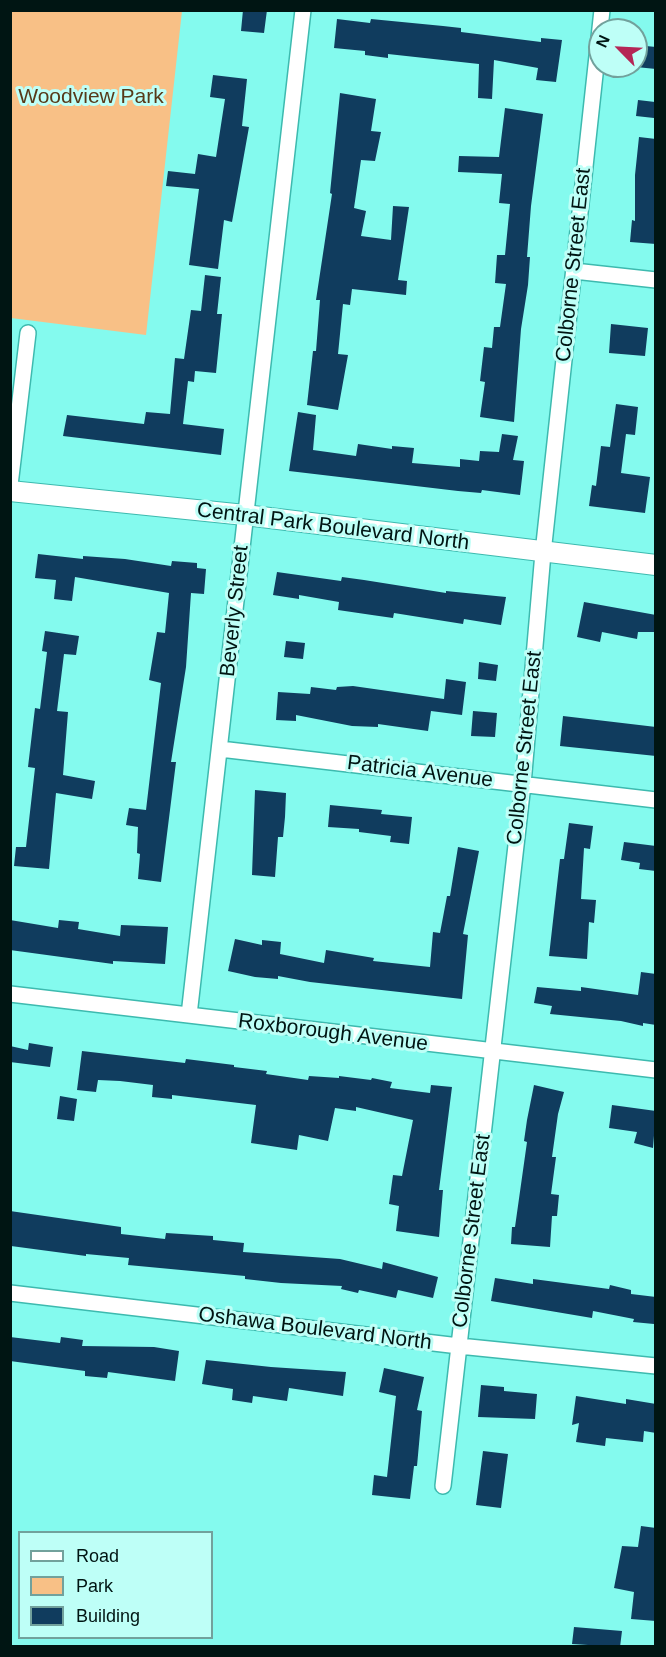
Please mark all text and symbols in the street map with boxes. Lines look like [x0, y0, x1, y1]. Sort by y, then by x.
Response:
north arrow [588, 18, 648, 78]
text: N [593, 33, 613, 50]
park label: Woodview Park [18, 84, 164, 110]
street label: Colborne Street East [551, 167, 597, 363]
street label: Central Park Boulevard North [195, 498, 471, 556]
street label: Beverly Street [216, 544, 254, 678]
street label: Colborne Street East [502, 650, 548, 846]
street label: Patricia Avenue [346, 751, 494, 793]
street label: Roxborough Avenue [237, 1009, 429, 1057]
street label: Colborne Street East [448, 1133, 496, 1329]
street label: Oshawa Boulevard North [197, 1302, 433, 1356]
legend [18, 1531, 213, 1639]
text: Road [76, 1546, 119, 1566]
text: Park [76, 1576, 113, 1596]
text: Building [76, 1606, 140, 1626]

